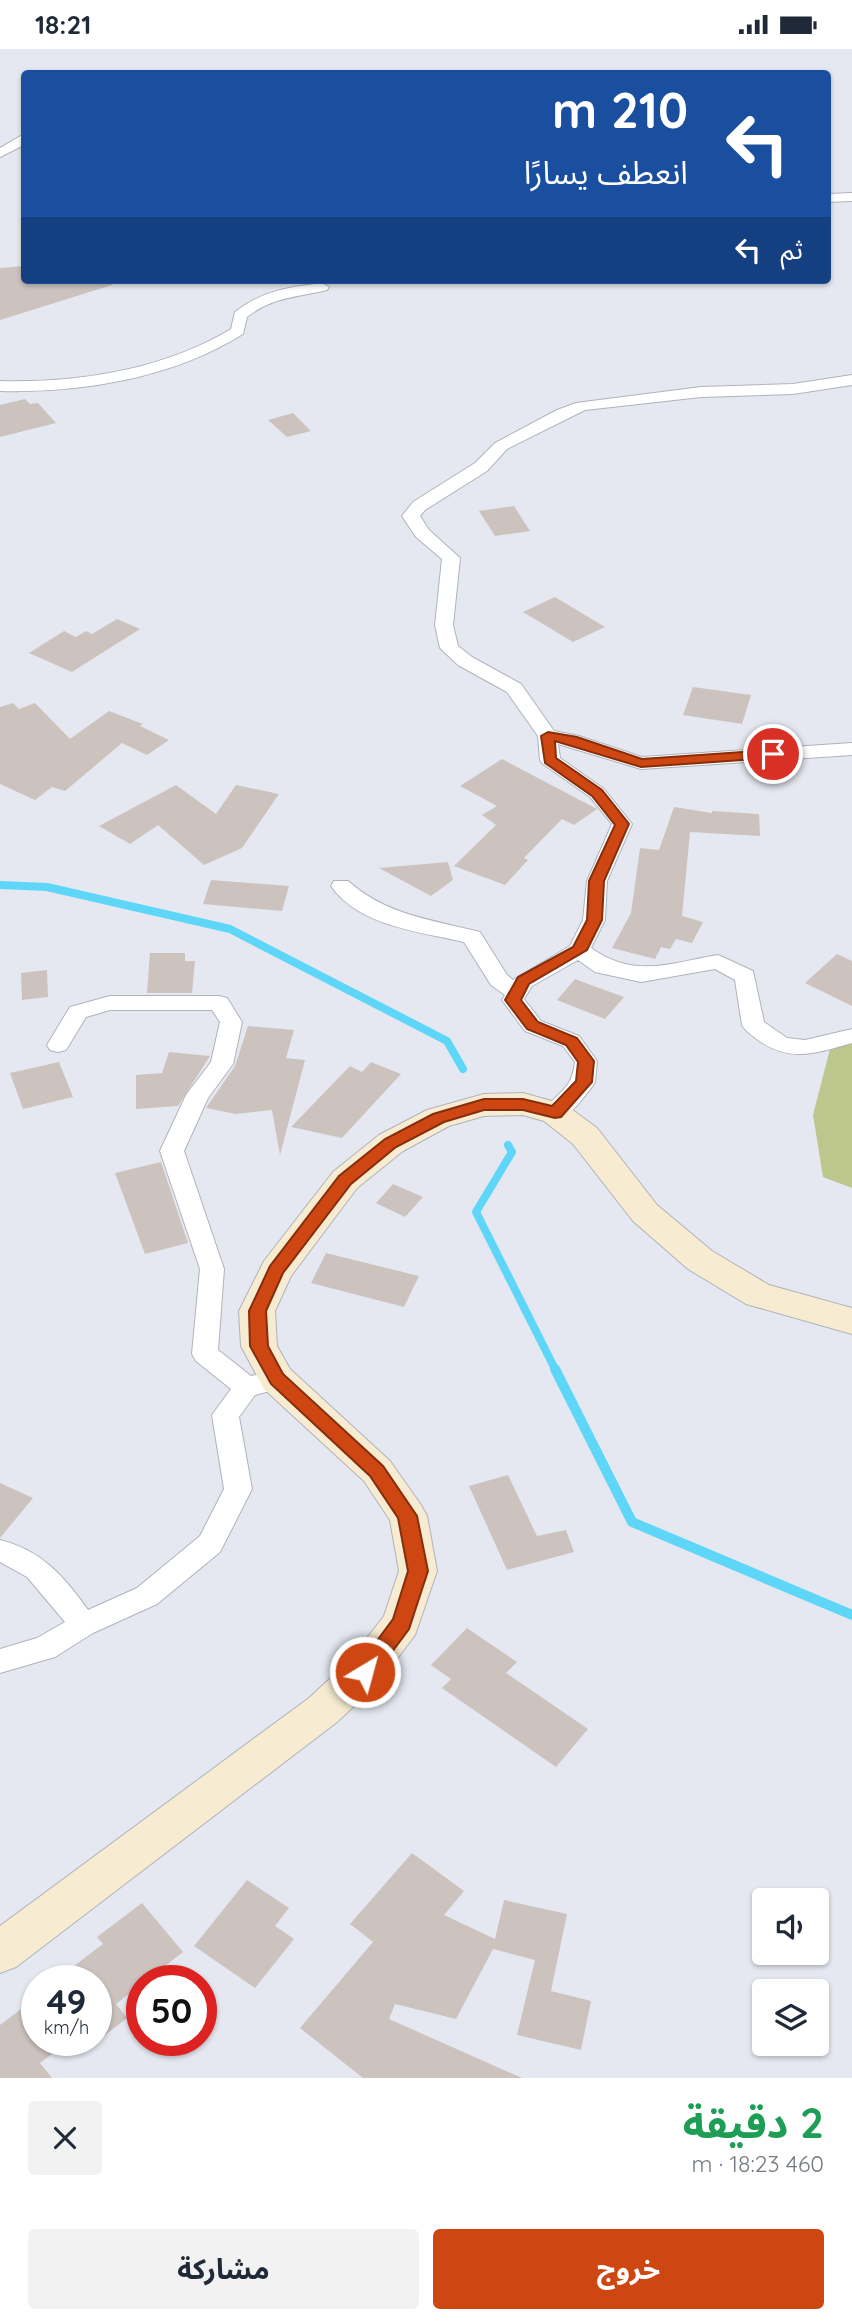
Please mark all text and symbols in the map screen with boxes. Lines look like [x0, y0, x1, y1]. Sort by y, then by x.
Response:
text: 18:21 [35, 8, 91, 41]
text: 210 m [552, 79, 688, 140]
icon: left [712, 98, 803, 189]
text: انعطف يسارًا [524, 152, 688, 192]
icon: left [729, 231, 767, 269]
text: ثم [781, 233, 803, 266]
pin [743, 724, 803, 784]
icon: arrive [754, 735, 792, 773]
position arrow [328, 1635, 402, 1709]
map controls [752, 1888, 829, 2056]
button: sound [752, 1888, 829, 1965]
speed limit sign: 50 [126, 1965, 217, 2056]
text: 49 [47, 1979, 86, 2023]
button: layers [752, 1979, 829, 2056]
text: km/h [44, 2016, 89, 2039]
text: 2 دقيقة [683, 2096, 824, 2149]
button: close [28, 2101, 102, 2175]
text: 460 m · 18:23 [691, 2149, 824, 2178]
button: مشاركة [28, 2229, 419, 2309]
button: خروج [433, 2229, 824, 2309]

